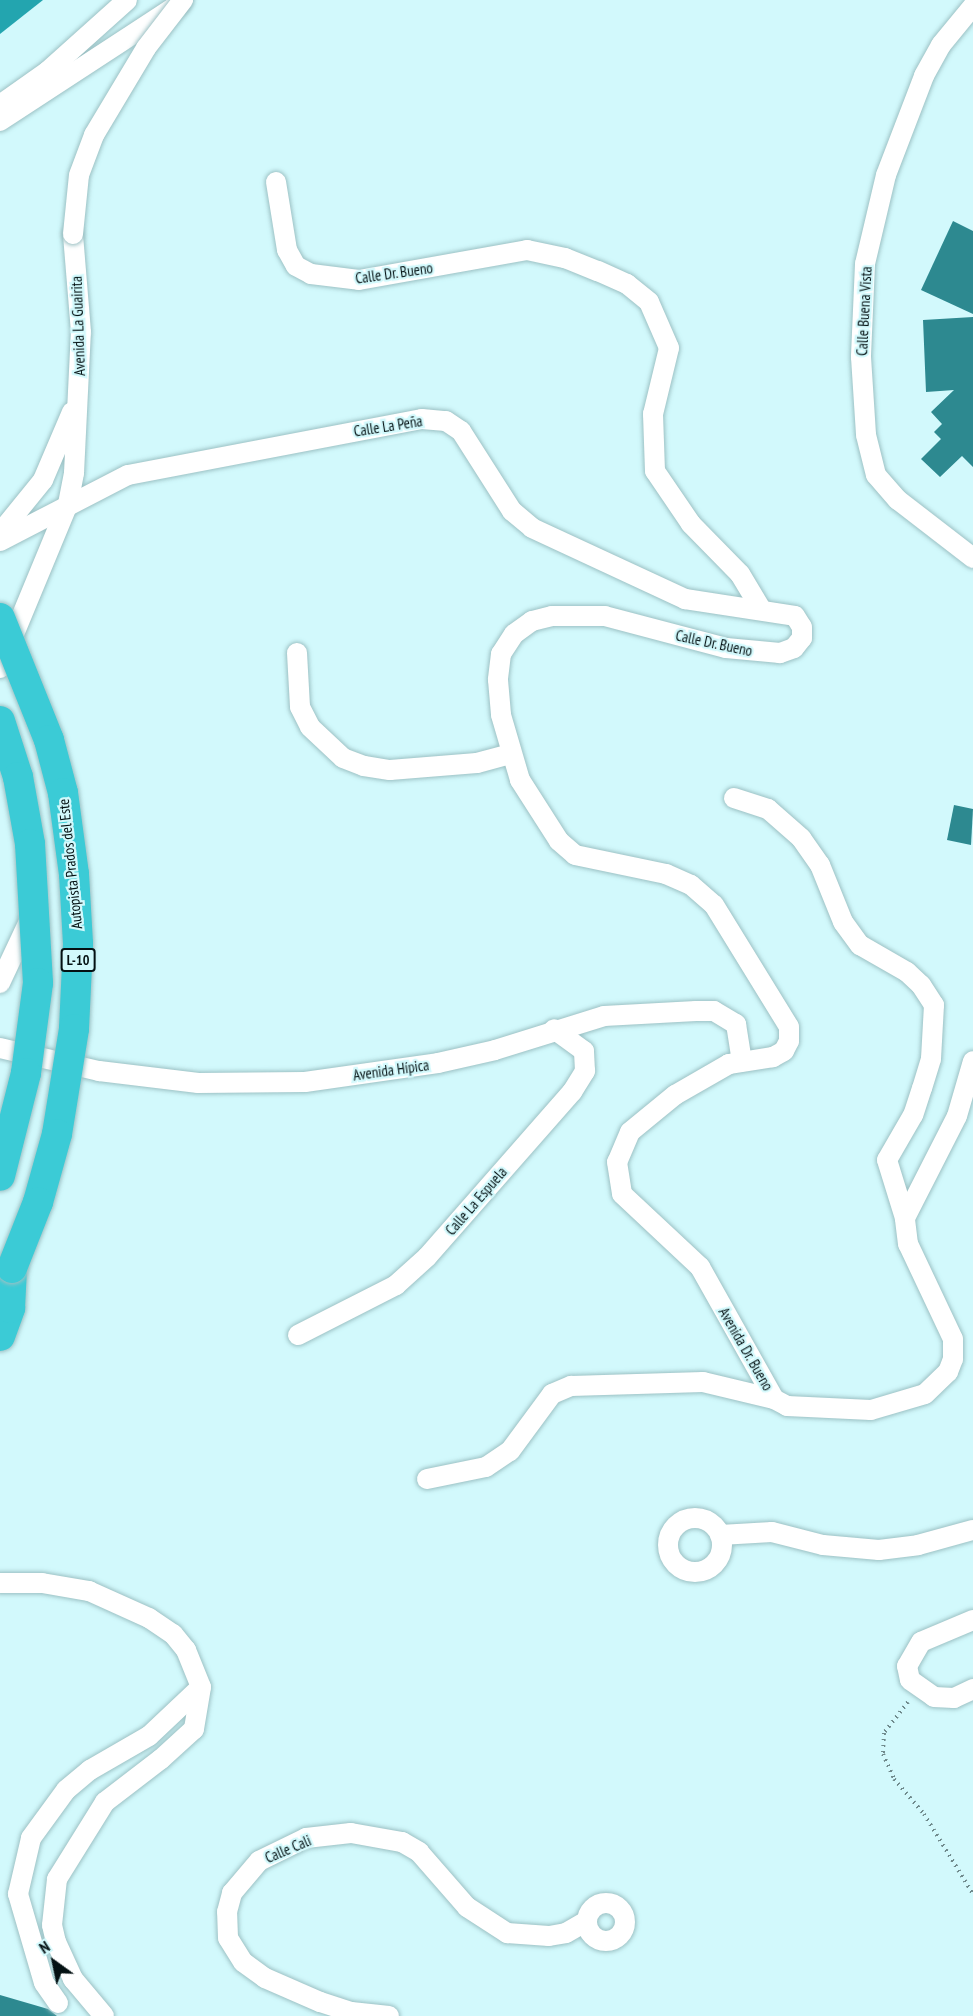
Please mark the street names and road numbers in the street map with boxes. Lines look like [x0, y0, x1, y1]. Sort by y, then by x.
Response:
street label: Calle Dr. Bueno [354, 259, 434, 287]
street label: Calle Buena Vista [853, 266, 875, 356]
street label: Avenida La Guairita [67, 276, 89, 376]
street label: Calle La Peña [352, 412, 424, 440]
street label: Calle Dr. Bueno [674, 626, 754, 660]
street label: Autopista Prados del Este [54, 798, 86, 930]
road number: L-10 [60, 949, 96, 971]
street label: Avenida Hípica [352, 1056, 430, 1084]
street label: Calle La Espuela [442, 1163, 510, 1239]
street label: Avenida Dr. Bueno [715, 1304, 777, 1394]
street label: Calle Cali [262, 1831, 314, 1867]

